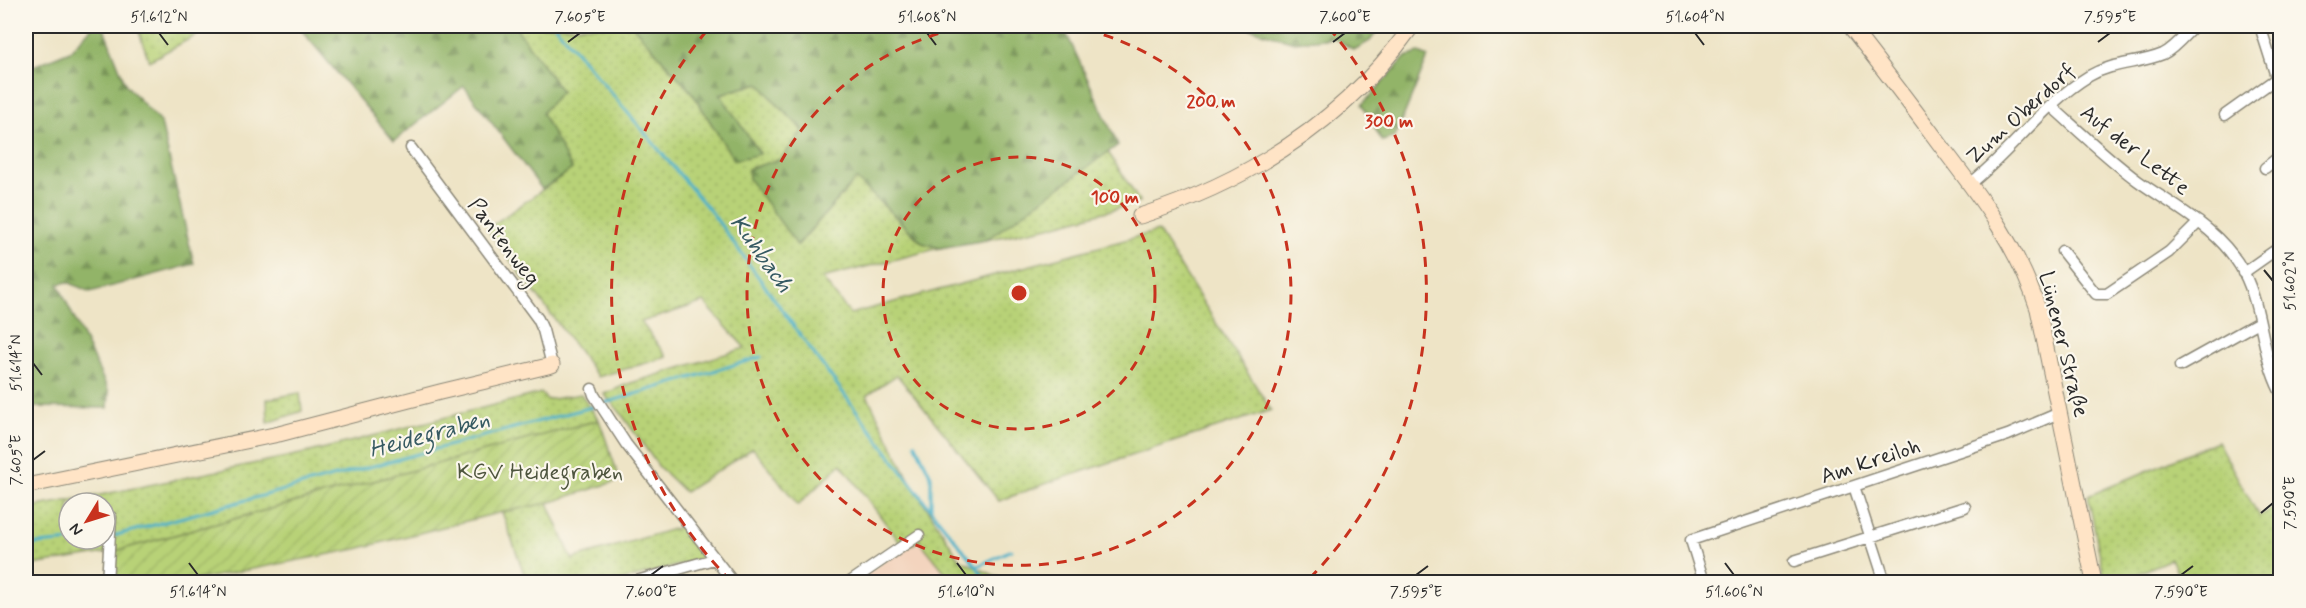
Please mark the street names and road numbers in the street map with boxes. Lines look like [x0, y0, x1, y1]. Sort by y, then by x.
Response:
street label: Zum Oberdorf [1961, 58, 2082, 171]
street label: Auf der Lette [2074, 99, 2196, 202]
street label: Pantenweg [459, 193, 546, 294]
street label: Lünener Straße [2031, 269, 2095, 420]
street label: Am Kreiloh [1817, 433, 1924, 491]

